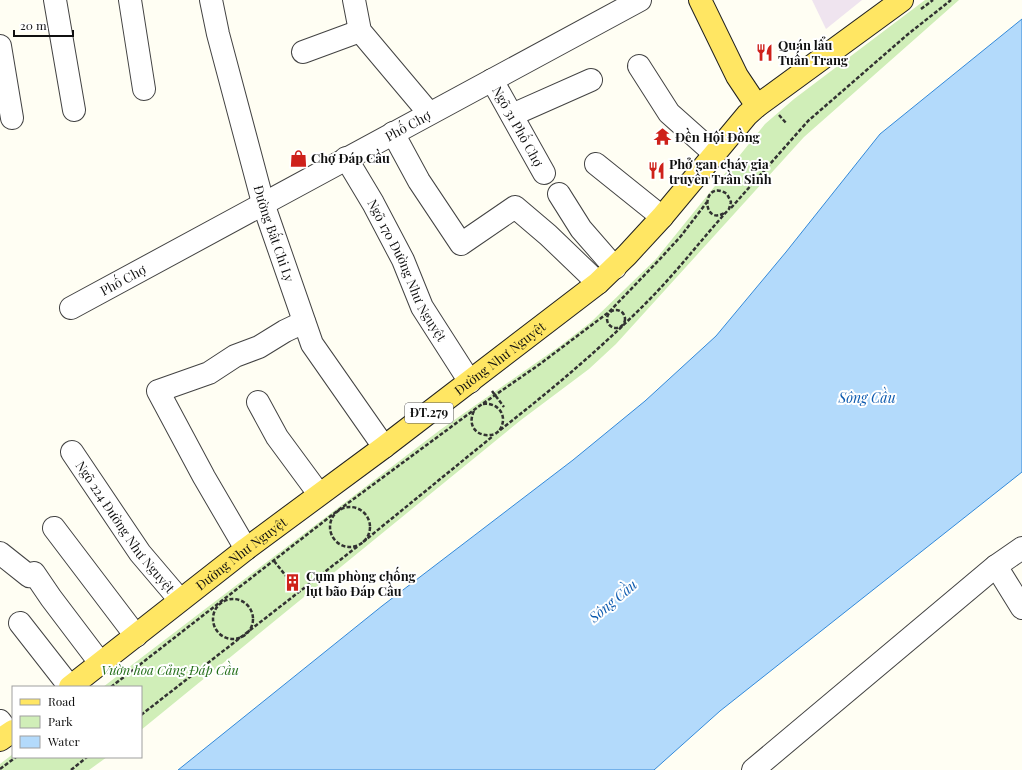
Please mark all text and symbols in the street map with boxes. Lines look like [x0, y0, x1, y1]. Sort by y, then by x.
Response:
scale bar [14, 12, 73, 38]
text: 20 m [20, 17, 47, 33]
place label: Quán lẩu Tuấn Trang [778, 36, 849, 68]
restaurant icon: Quán lẩu Tuấn Trang [755, 42, 775, 62]
street label: Ngõ 31 Phố Chợ [489, 83, 547, 169]
street label: Phố Chợ [382, 106, 433, 144]
temple icon: Đền Hội Đồng [652, 127, 672, 147]
place label: Đền Hội Đồng [675, 127, 761, 145]
shop icon: Chợ Đáp Cầu [288, 148, 308, 168]
place label: Chợ Đáp Cầu [311, 148, 390, 166]
place label: Phở gan cháy gia truyền Trần Sinh [668, 155, 772, 187]
restaurant icon: Phở gan cháy gia truyền Trần Sinh [646, 161, 666, 181]
street label: Đường Bất Chi Ly [251, 183, 299, 284]
street label: Ngõ 170 Đường Như Nguyệt [364, 196, 451, 345]
street label: Phố Chợ [97, 260, 148, 299]
street label: Đường Như Nguyệt [450, 317, 549, 398]
water label: Sông Cầu [837, 386, 896, 407]
road number: ĐT.279 [405, 403, 453, 423]
street label: Ngõ 224 Đường Như Nguyệt [72, 457, 179, 596]
street label: Đường Như Nguyệt [192, 513, 290, 593]
place label: Cụm phòng chống lụt bão Đáp Cầu [306, 566, 417, 599]
building icon: Cụm phòng chống lụt bão Đáp Cầu [283, 573, 303, 593]
water label: Sông Cầu [583, 573, 641, 627]
park label: Vườn hoa Cảng Đáp Cầu [101, 660, 239, 678]
legend [12, 686, 142, 758]
text: Road [48, 693, 75, 709]
text: Park [48, 713, 73, 729]
text: Water [47, 733, 81, 749]

